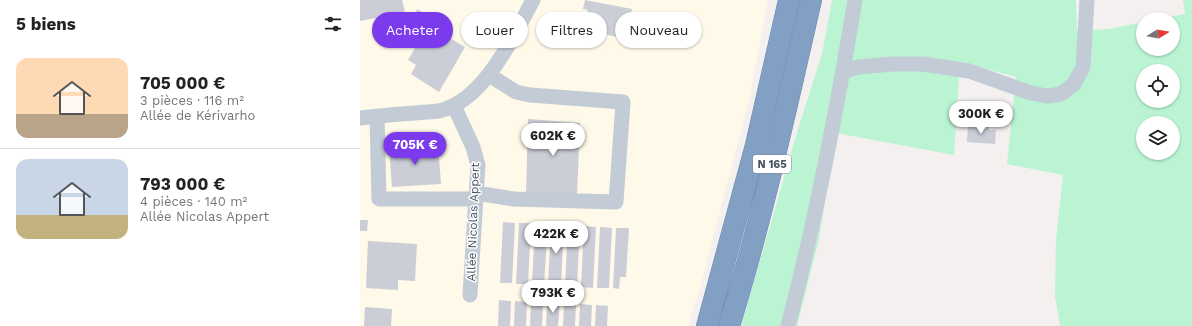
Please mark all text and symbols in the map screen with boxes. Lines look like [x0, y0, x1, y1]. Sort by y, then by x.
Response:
chip: Acheter [372, 12, 453, 48]
chip: Louer [461, 12, 528, 48]
chip: Filtres [536, 12, 607, 48]
chip: Nouveau [615, 12, 702, 48]
north arrow [1136, 12, 1180, 56]
map controls [1136, 12, 1180, 160]
icon: filters [322, 13, 344, 35]
text: 5 biens [16, 14, 76, 34]
button: locate [1136, 64, 1180, 108]
text: 705 000 € [140, 73, 225, 93]
icon: home [48, 74, 96, 122]
text: 3 pièces · 116 m² [140, 93, 244, 108]
pin: 300K € [948, 101, 1014, 135]
text: 300K € [958, 106, 1004, 121]
text: Allée de Kérivarho [140, 108, 255, 123]
button: layers [1136, 116, 1180, 160]
pin: 602K € [520, 123, 586, 157]
text: 602K € [530, 128, 576, 143]
pin: 705K € [382, 132, 448, 166]
text: 705K € [392, 137, 438, 152]
road number: N 165 [753, 155, 791, 173]
street label: Allée Nicolas Appert [464, 162, 482, 282]
text: 793 000 € [140, 174, 225, 194]
icon: home [48, 175, 96, 223]
text: 4 pièces · 140 m² [140, 194, 247, 209]
text: Allée Nicolas Appert [140, 209, 269, 224]
pin: 422K € [523, 221, 589, 255]
text: 422K € [533, 226, 579, 241]
pin: 793K € [520, 280, 586, 314]
text: 793K € [530, 285, 576, 300]

